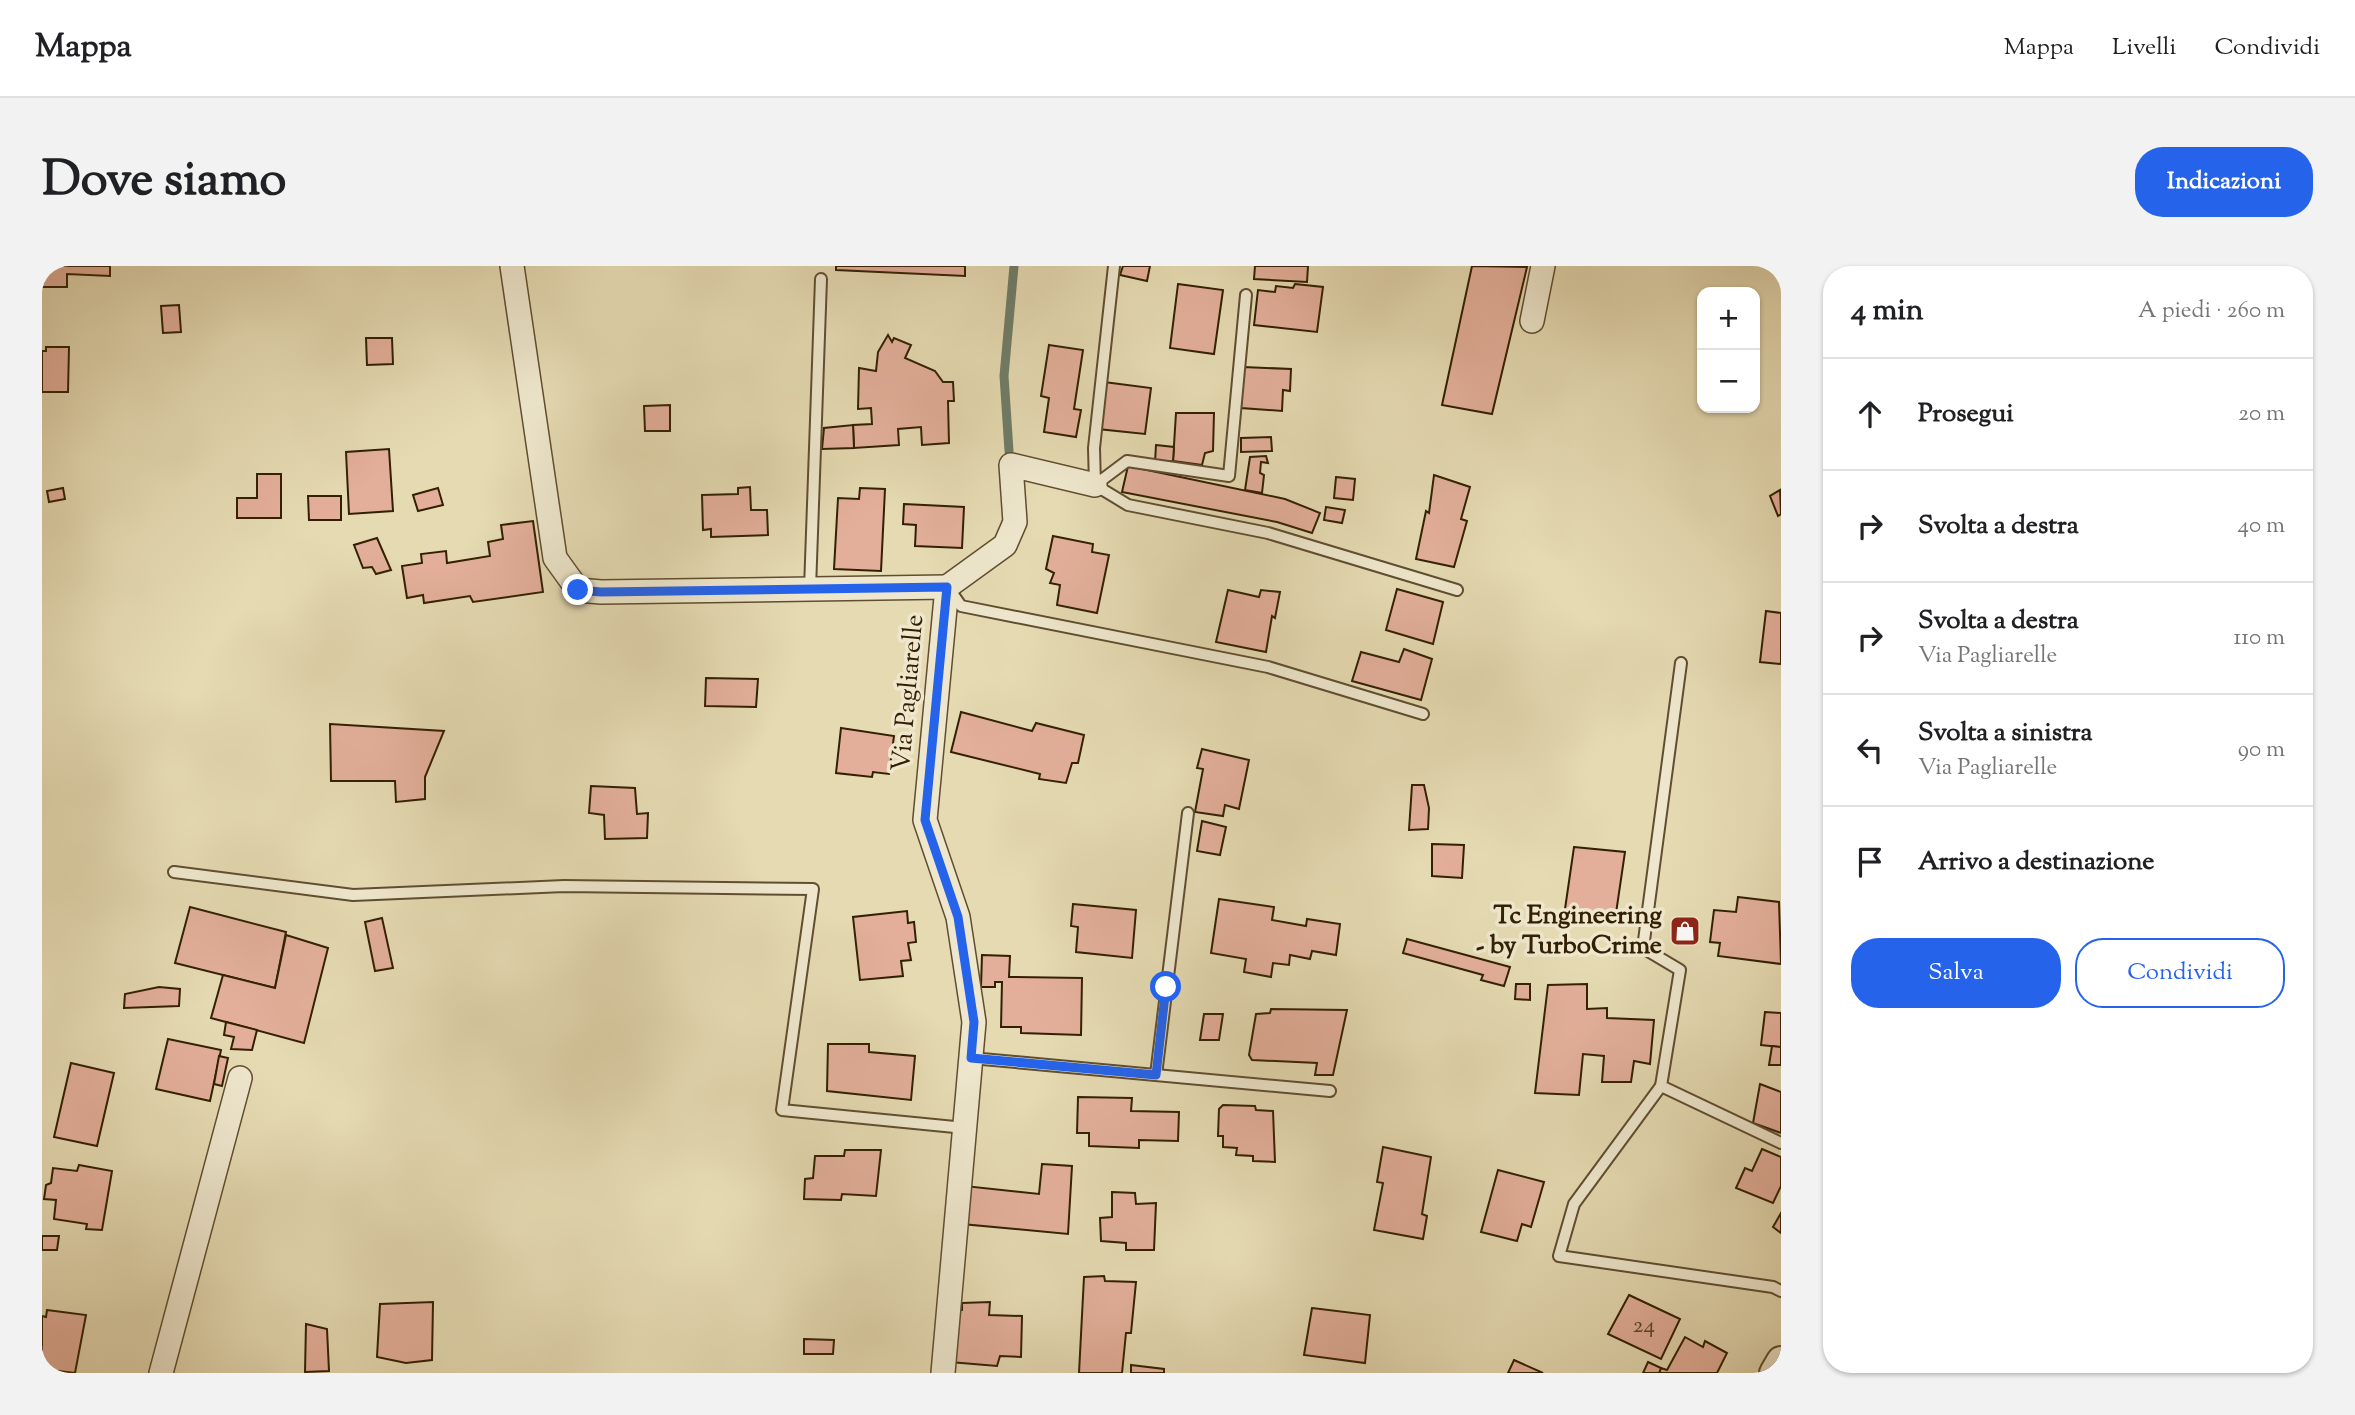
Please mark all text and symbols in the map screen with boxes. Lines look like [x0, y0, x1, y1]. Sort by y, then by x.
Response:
text: Mappa [35, 24, 132, 72]
text: Mappa [2004, 31, 2074, 65]
text: Livelli [2112, 31, 2176, 65]
text: Condividi [2214, 31, 2320, 65]
text: Dove siamo [42, 147, 286, 217]
button: Indicazioni [2135, 147, 2313, 217]
map controls [1697, 287, 1760, 413]
button: + [1697, 287, 1760, 350]
text: 4 min [1851, 290, 1924, 333]
text: A piedi · 260 m [2138, 295, 2285, 328]
button: − [1697, 350, 1760, 413]
icon: ahead [1851, 395, 1889, 433]
text: Prosegui [1918, 396, 2014, 433]
text: 20 m [2238, 398, 2285, 431]
icon: right [1851, 507, 1889, 545]
text: Svolta a destra [1918, 508, 2079, 545]
text: 40 m [2238, 510, 2285, 543]
route end [562, 574, 593, 605]
text: Svolta a destra [1918, 603, 2079, 640]
street label: Via Pagliarelle [884, 613, 934, 773]
icon: right [1851, 619, 1889, 657]
text: 110 m [2234, 622, 2285, 655]
text: Via Pagliarelle [1918, 640, 2057, 673]
text: Svolta a sinistra [1918, 715, 2093, 752]
icon: left [1851, 731, 1889, 769]
text: 90 m [2238, 734, 2285, 767]
text: Via Pagliarelle [1918, 752, 2057, 785]
icon: arrive [1851, 843, 1889, 881]
text: Arrivo a destinazione [1918, 844, 2154, 881]
place label: Tc Engineering - by TurboCrime [1476, 898, 1662, 965]
shop icon: Tc Engineering - by TurboCrime [1668, 914, 1702, 948]
button: Salva [1851, 938, 2061, 1008]
button: Condividi [2075, 938, 2285, 1008]
route start [1150, 971, 1181, 1002]
house number: 24 [1633, 1310, 1655, 1343]

